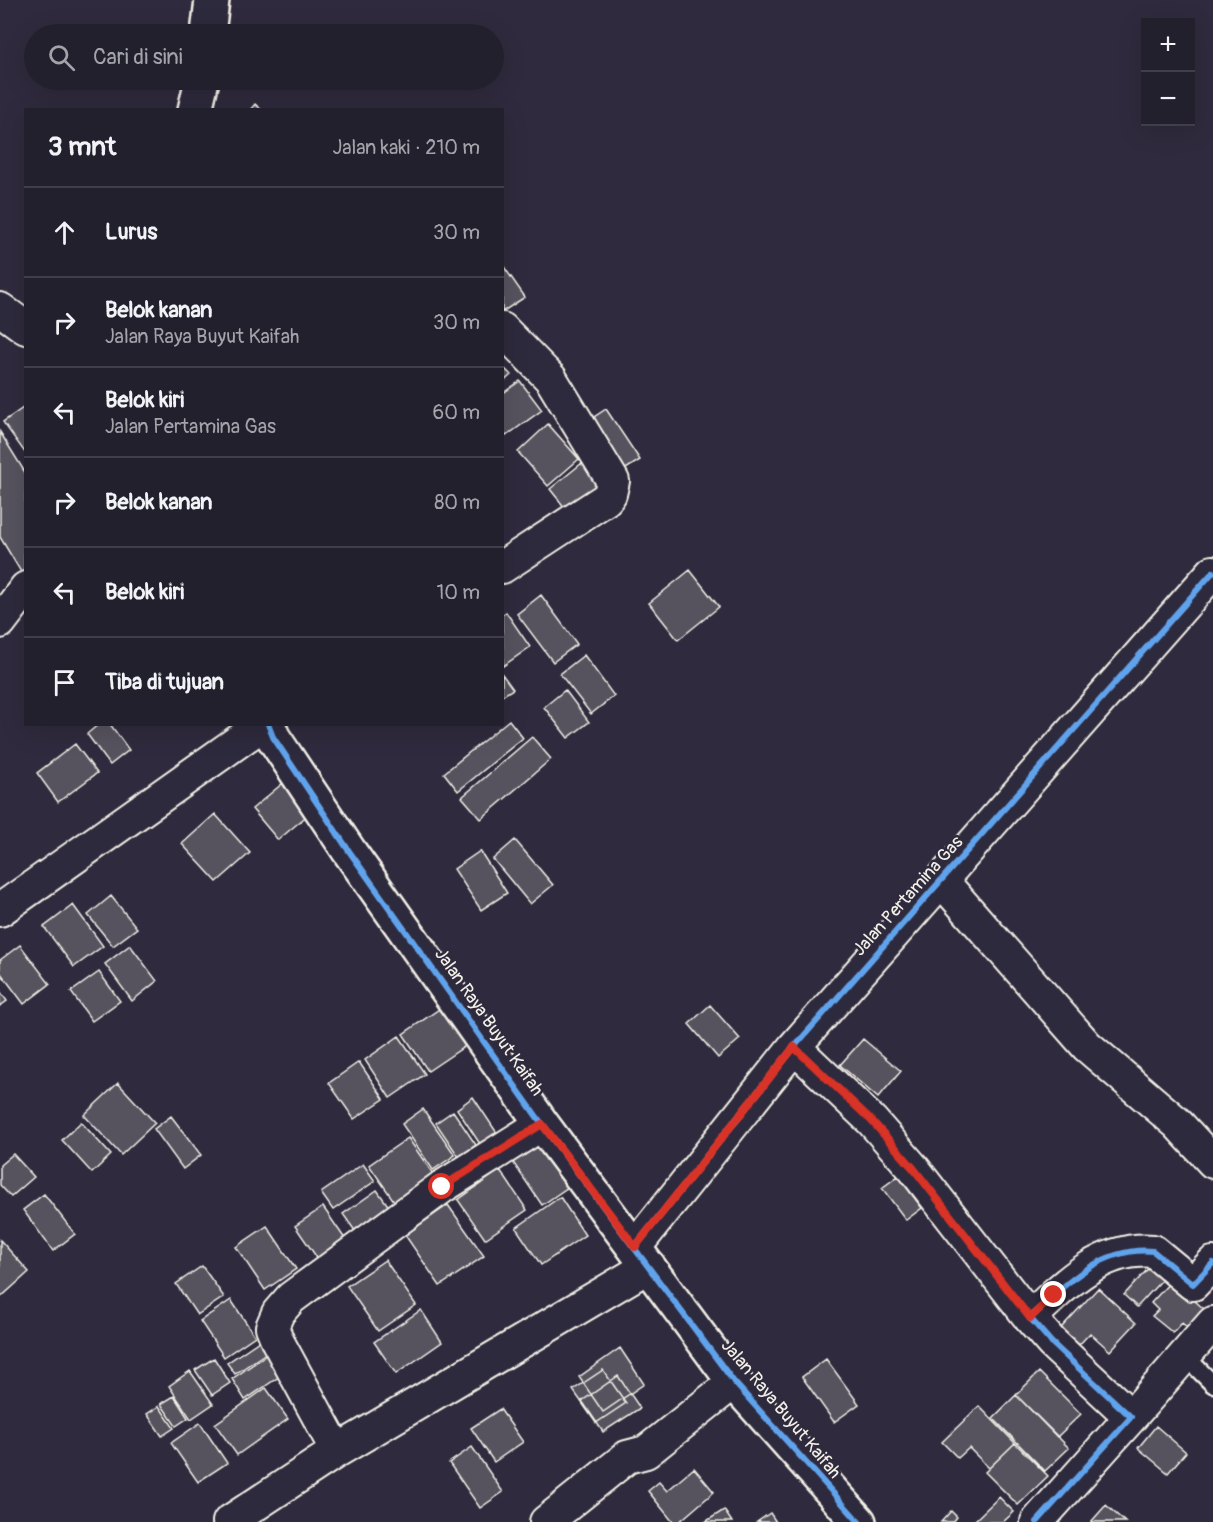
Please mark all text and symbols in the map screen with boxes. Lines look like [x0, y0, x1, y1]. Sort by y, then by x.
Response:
map controls [1141, 18, 1195, 126]
button: + [1141, 18, 1195, 72]
search box [24, 24, 504, 90]
icon: search [45, 41, 78, 74]
text: Cari di sini [93, 43, 183, 71]
button: − [1141, 72, 1195, 126]
text: 3 mnt [48, 131, 116, 163]
text: Jalan kaki · 210 m [333, 135, 480, 160]
icon: ahead [48, 216, 81, 249]
text: Lurus [105, 218, 157, 246]
text: 30 m [433, 220, 480, 245]
text: Belok kanan [105, 296, 213, 324]
icon: right [48, 306, 81, 339]
text: 30 m [433, 310, 480, 335]
text: Jalan Raya Buyut Kaifah [105, 324, 299, 349]
text: Belok kiri [105, 386, 184, 414]
icon: left [48, 396, 81, 429]
text: 60 m [433, 400, 480, 425]
text: Jalan Pertamina Gas [105, 414, 276, 439]
icon: right [48, 486, 81, 519]
text: Belok kanan [105, 488, 213, 516]
text: 80 m [434, 490, 480, 515]
icon: left [48, 576, 81, 609]
text: Belok kiri [105, 578, 184, 606]
text: 10 m [436, 580, 480, 605]
icon: arrive [48, 666, 81, 699]
text: Tiba di tujuan [105, 668, 224, 696]
street label: Jalan Pertamina Gas [848, 831, 968, 961]
street label: Jalan Raya Buyut Kaifah [429, 944, 549, 1100]
route start [428, 1173, 454, 1199]
route end [1040, 1281, 1066, 1307]
street label: Jalan Raya Buyut Kaifah [716, 1335, 846, 1483]

